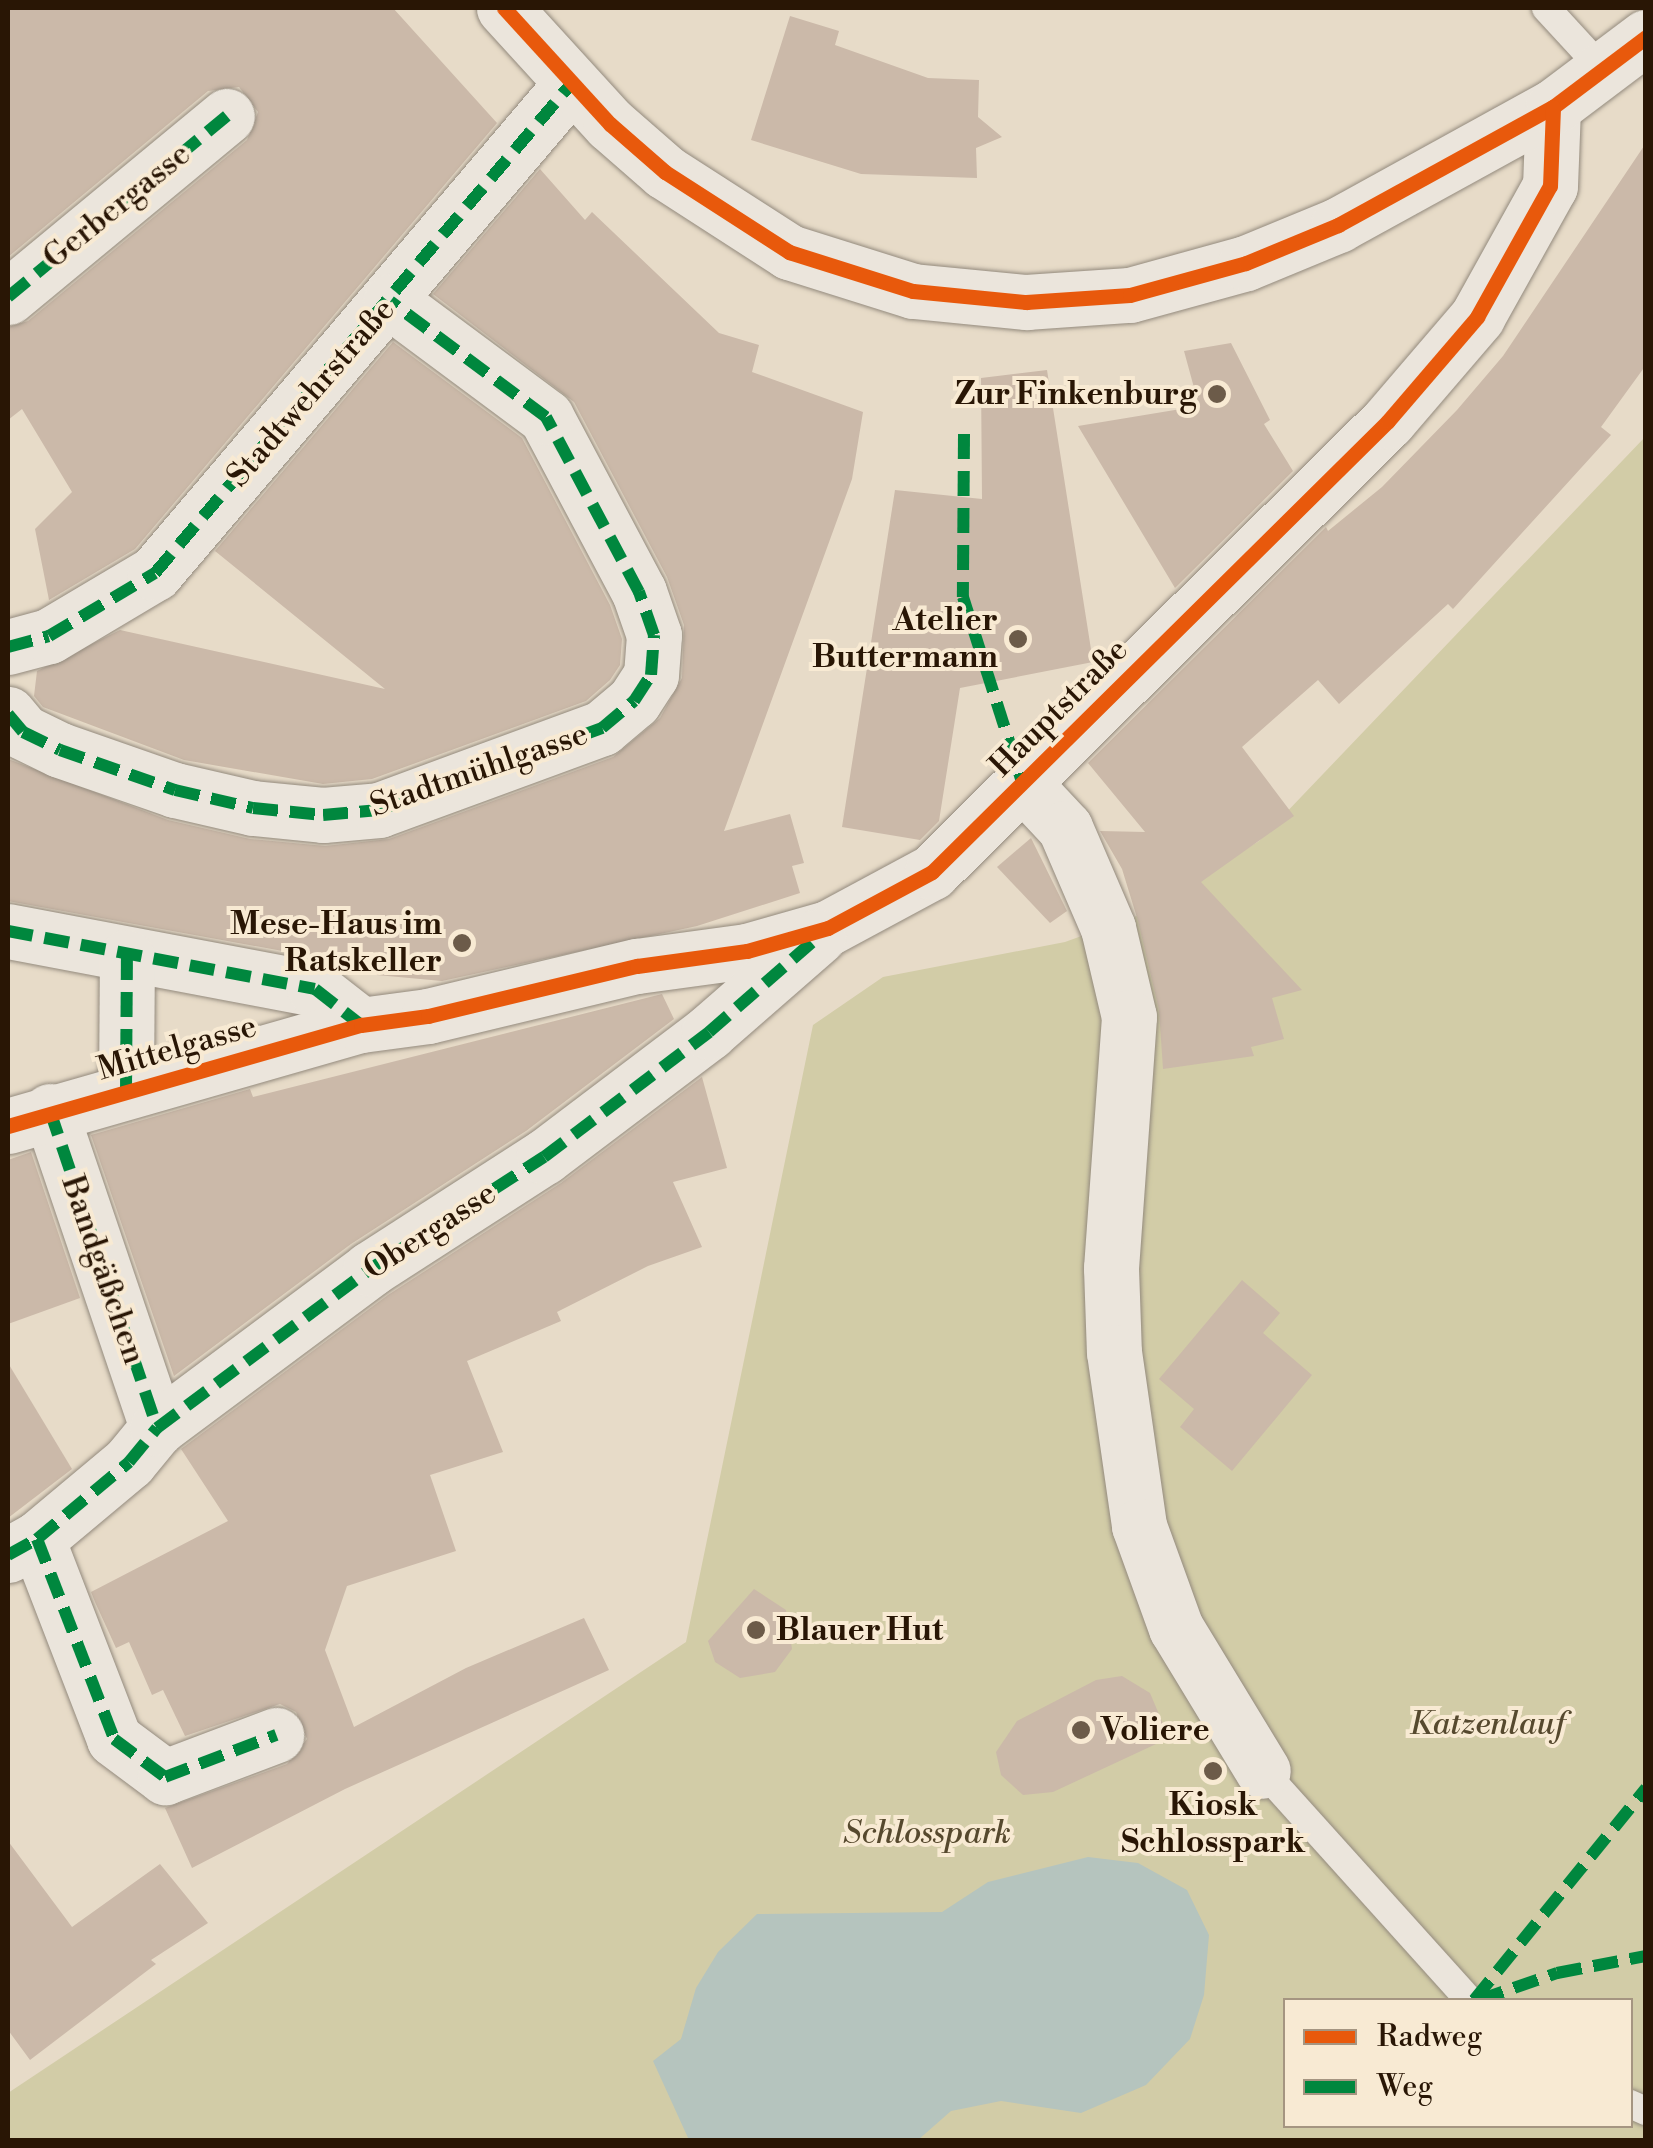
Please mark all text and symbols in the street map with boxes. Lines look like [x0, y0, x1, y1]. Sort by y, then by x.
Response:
street label: Gerbergasse [36, 135, 198, 277]
street label: Stadtwehrstraße [219, 291, 403, 495]
place label: Zur Finkenburg [955, 375, 1197, 413]
marker: Zur Finkenburg [1206, 383, 1228, 405]
place label: Atelier Buttermann [812, 602, 998, 677]
marker: Atelier Buttermann [1007, 628, 1029, 650]
street label: Hauptstraße [982, 631, 1136, 785]
street label: Stadtmühlgasse [365, 715, 593, 825]
place label: Mese-Haus im Ratskeller [230, 906, 442, 981]
marker: Mese-Haus im Ratskeller [451, 932, 473, 954]
street label: Mittelgasse [93, 1007, 261, 1089]
street label: Bandgäßchen [53, 1171, 153, 1369]
street label: Obergasse [357, 1174, 503, 1288]
place label: Blauer Hut [776, 1611, 943, 1649]
marker: Blauer Hut [745, 1619, 767, 1641]
park label: Katzenlauf [1409, 1705, 1565, 1743]
place label: Voliere [1101, 1711, 1210, 1749]
marker: Voliere [1070, 1719, 1092, 1741]
marker: Kiosk Schlosspark [1202, 1760, 1224, 1782]
place label: Kiosk Schlosspark [1121, 1787, 1305, 1862]
park label: Schlosspark [843, 1814, 1011, 1852]
legend [1283, 1998, 1633, 2128]
text: Radweg [1377, 2018, 1482, 2056]
text: Weg [1377, 2068, 1433, 2106]

